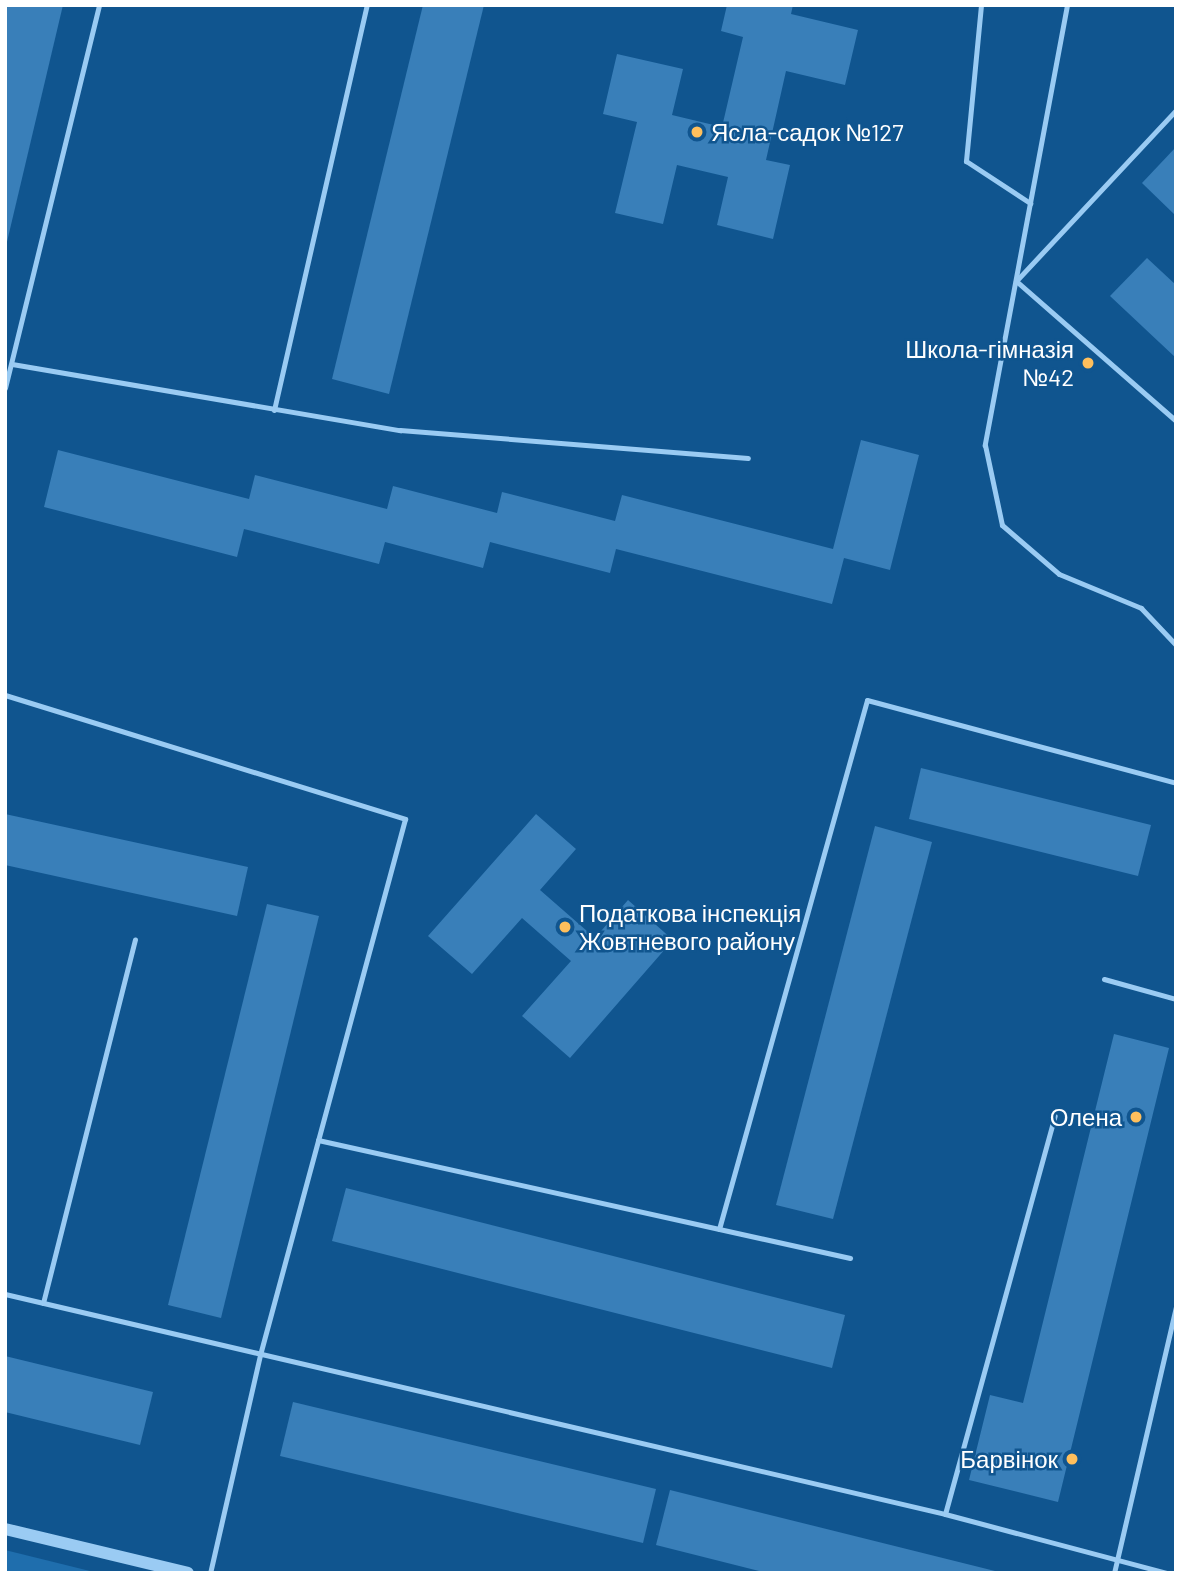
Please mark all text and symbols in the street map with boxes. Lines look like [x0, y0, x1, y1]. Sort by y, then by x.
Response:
place label: Ясла-садок №127 [711, 118, 904, 146]
marker: Ясла-садок №127 [689, 124, 705, 140]
place label: Школа-гімназія №42 [905, 335, 1074, 391]
marker: Школа-гімназія №42 [1080, 355, 1096, 371]
place label: Податкова інспекція Жовтневого району [579, 899, 801, 955]
marker: Податкова інспекція Жовтневого району [557, 919, 573, 935]
place label: Олена [1050, 1103, 1122, 1131]
marker: Олена [1128, 1109, 1144, 1125]
place label: Барвінок [960, 1445, 1058, 1473]
marker: Барвінок [1064, 1451, 1080, 1467]

